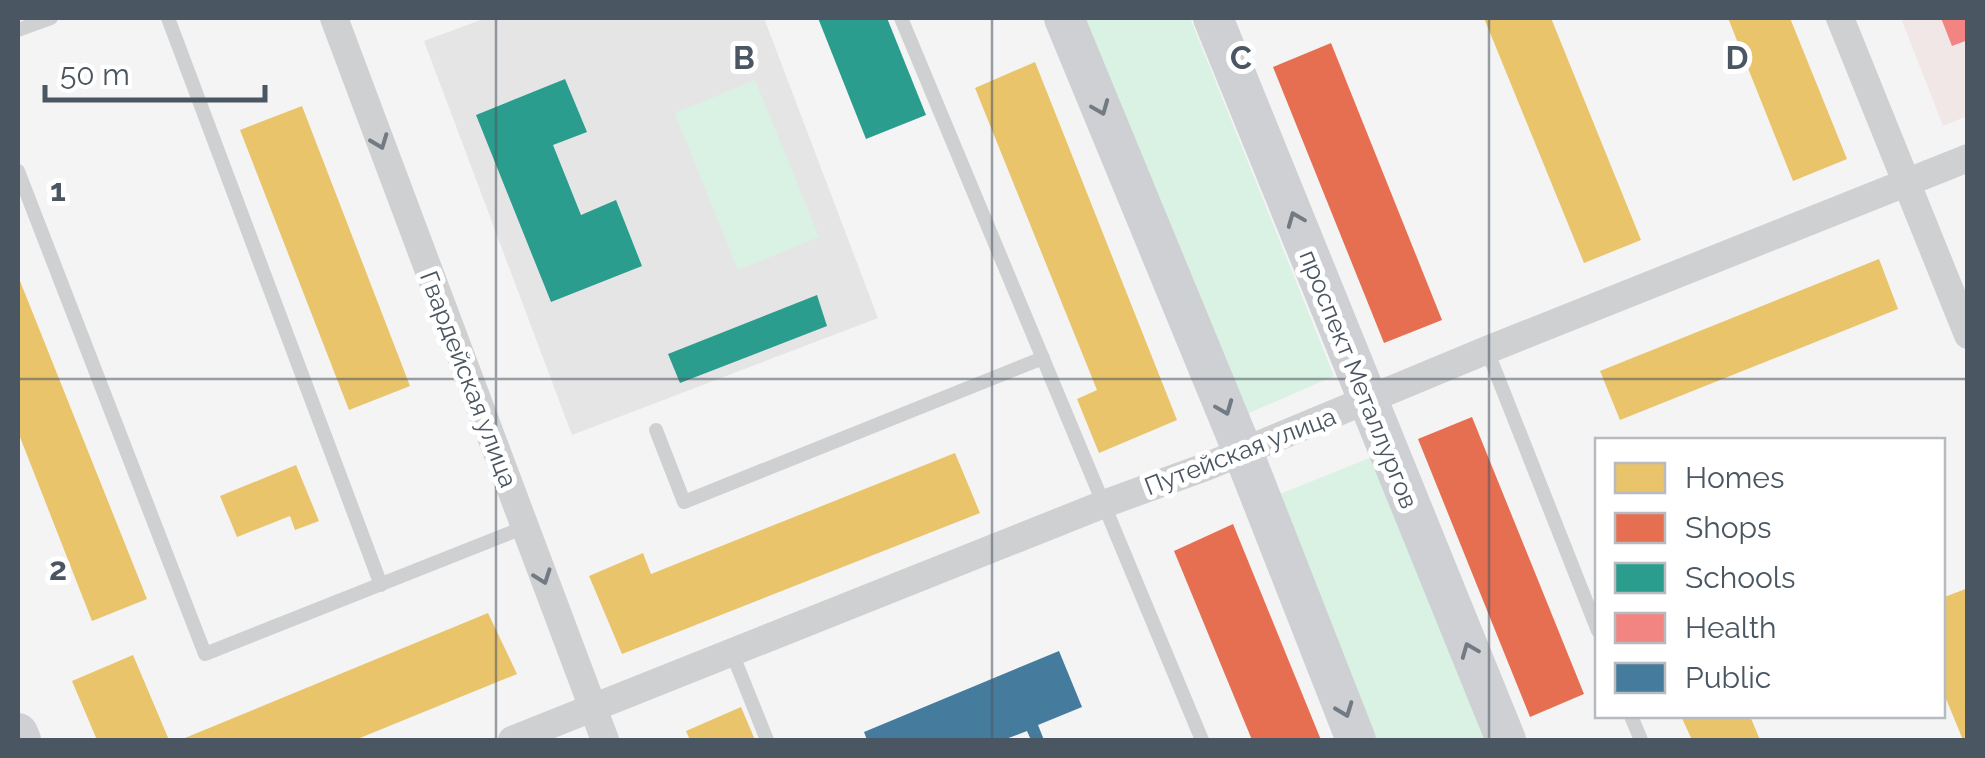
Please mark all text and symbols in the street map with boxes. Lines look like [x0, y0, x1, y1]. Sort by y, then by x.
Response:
text: B [733, 39, 755, 76]
text: C [1230, 39, 1252, 76]
text: D [1726, 39, 1748, 76]
scale bar [45, 40, 265, 102]
text: 50 m [60, 57, 130, 92]
one-way arrow [1090, 98, 1110, 115]
one-way arrow [368, 132, 389, 149]
text: 1 [50, 171, 66, 208]
one-way arrow [1286, 211, 1306, 229]
street label: проспект Металлургов [1293, 245, 1425, 513]
street label: Гвардейская улица [414, 267, 524, 491]
one-way arrow [1214, 398, 1234, 416]
street label: Путейская улица [1140, 401, 1340, 501]
legend [1595, 438, 1945, 718]
text: Homes [1685, 460, 1784, 495]
text: Shops [1685, 510, 1772, 545]
text: 2 [49, 550, 67, 587]
text: Schools [1685, 560, 1796, 595]
one-way arrow [532, 567, 552, 585]
text: Health [1685, 610, 1777, 645]
one-way arrow [1461, 642, 1481, 660]
text: Public [1685, 660, 1771, 695]
one-way arrow [1333, 701, 1353, 718]

